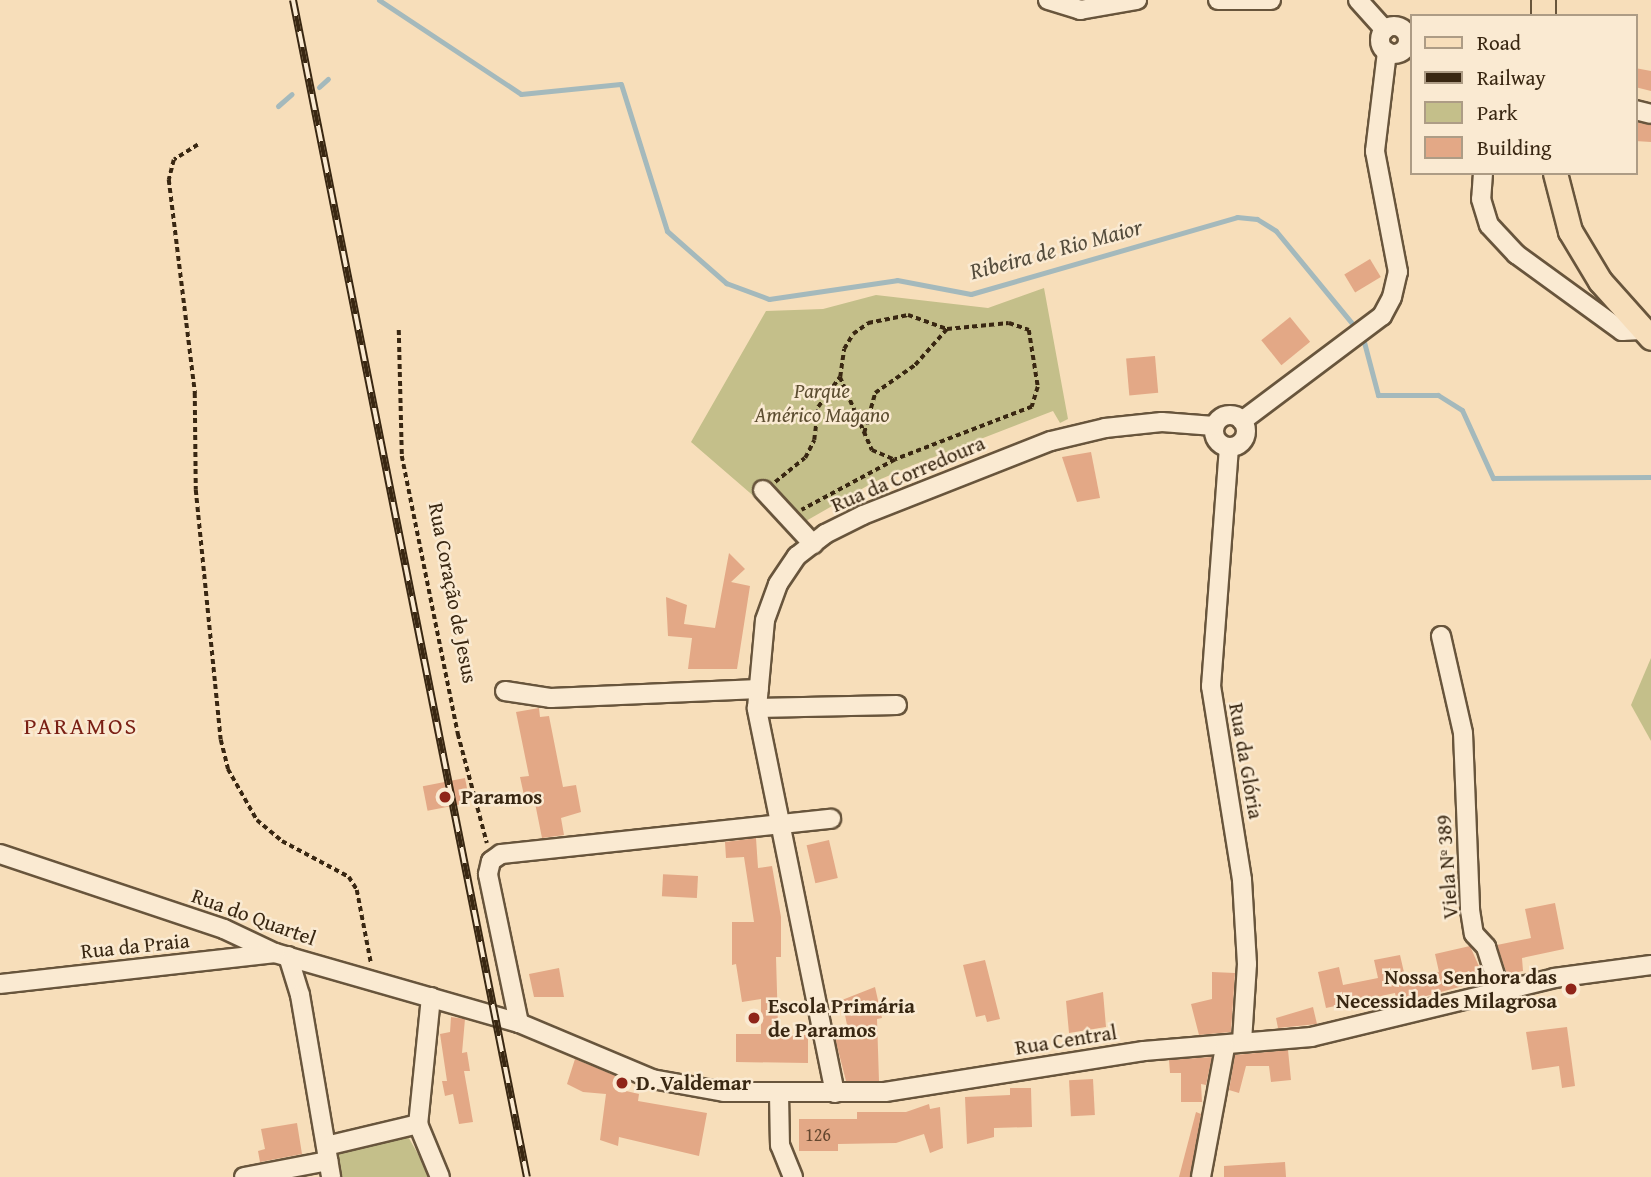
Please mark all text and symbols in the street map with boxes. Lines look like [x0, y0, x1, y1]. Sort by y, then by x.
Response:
legend [1410, 14, 1637, 175]
text: Road [1477, 27, 1521, 58]
text: Railway [1477, 62, 1546, 93]
text: Park [1477, 97, 1518, 128]
text: Building [1477, 132, 1551, 163]
water label: Ribeira de Rio Maior [967, 213, 1145, 285]
park label: Parque Américo Magano [755, 378, 889, 428]
street label: Rua da Corredoura [827, 430, 989, 518]
street label: Rua Coração de Jesus [423, 501, 483, 685]
street label: Rua da Glória [1223, 701, 1269, 821]
district label: PARAMOS [25, 712, 137, 740]
place label: Paramos [461, 784, 542, 810]
marker: Paramos [435, 787, 455, 807]
street label: Viela Nº 389 [1431, 814, 1463, 920]
street label: Rua do Quartel [188, 883, 320, 951]
street label: Rua da Praia [79, 928, 191, 964]
place label: Nossa Senhora das Necessidades Milagrosa [1336, 964, 1557, 1014]
marker: Nossa Senhora das Necessidades Milagrosa [1563, 981, 1579, 997]
place label: Escola Primária de Paramos [768, 993, 915, 1043]
marker: Escola Primária de Paramos [746, 1010, 762, 1026]
street label: Rua Central [1013, 1020, 1119, 1060]
place label: D. Valdemar [636, 1070, 751, 1096]
marker: D. Valdemar [614, 1075, 630, 1091]
house number: 126 [805, 1124, 831, 1146]

